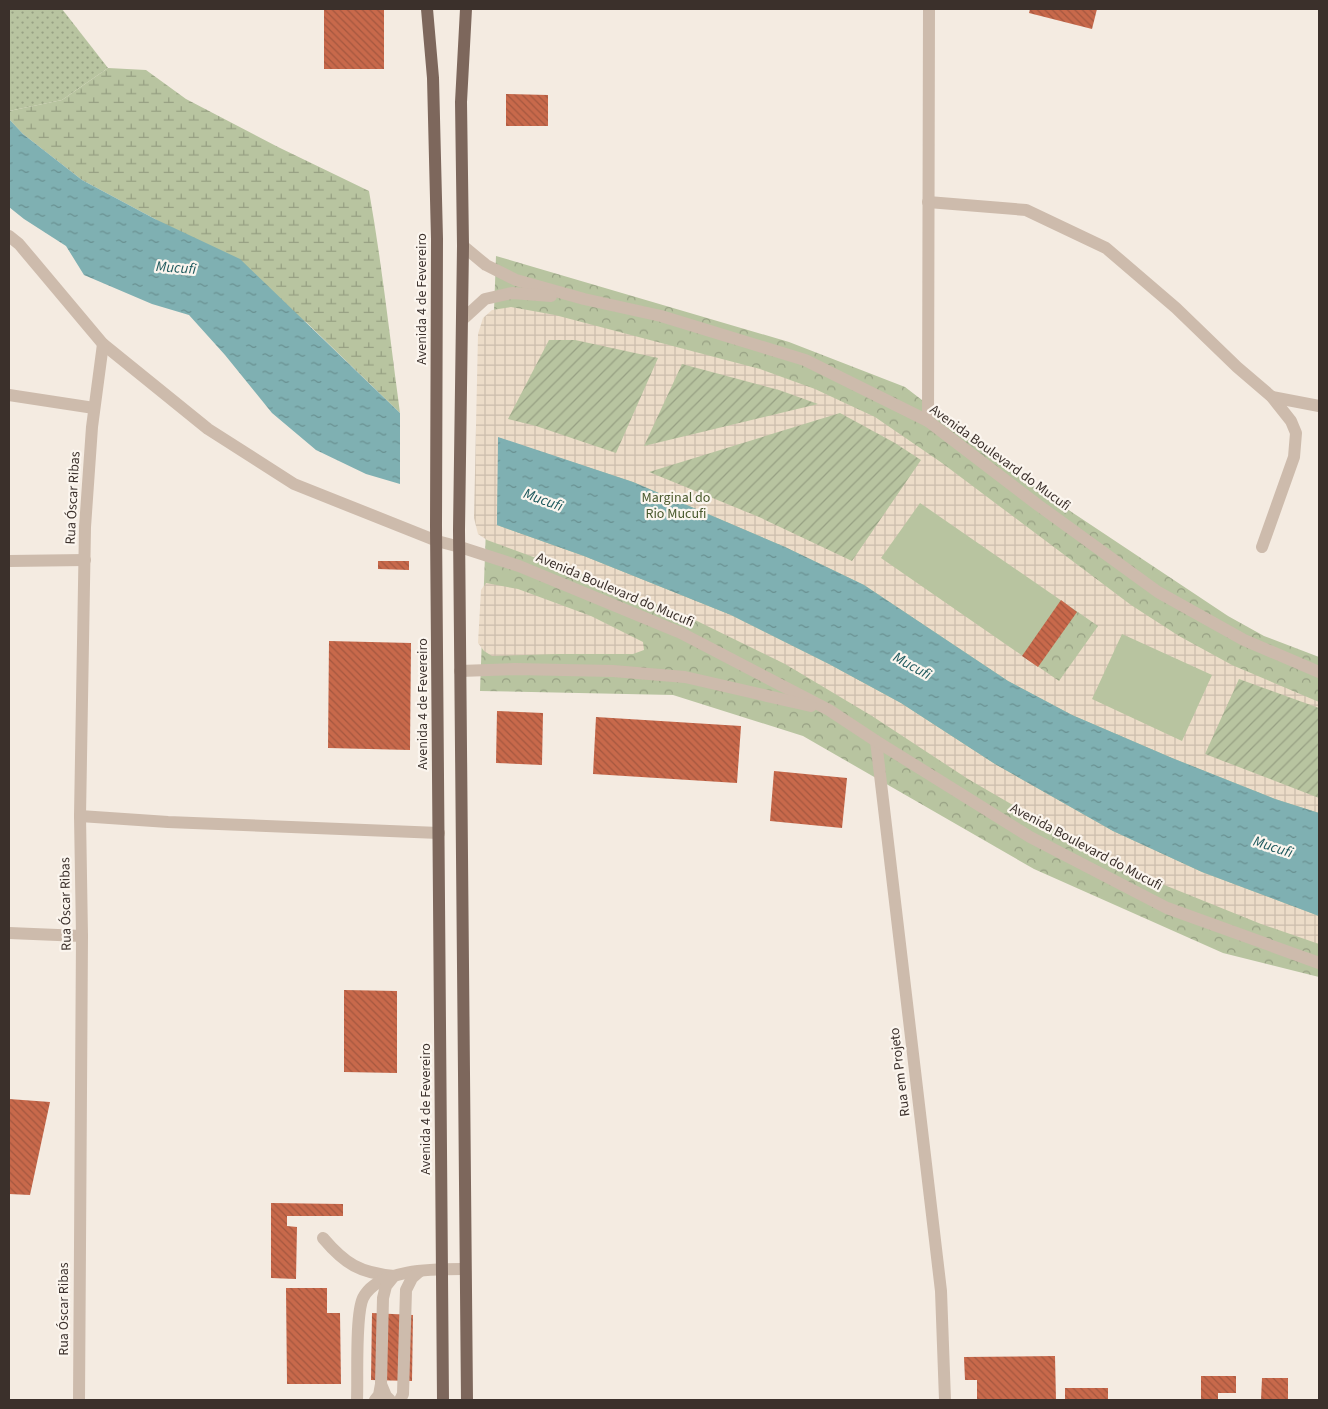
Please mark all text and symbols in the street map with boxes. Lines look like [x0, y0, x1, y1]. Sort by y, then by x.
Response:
street label: Avenida 4 de Fevereiro [412, 233, 432, 365]
water label: Mucufi [155, 256, 197, 280]
street label: Avenida Boulevard do Mucufi [925, 400, 1075, 516]
street label: Rua Óscar Ribas [61, 451, 85, 545]
water label: Mucufi [520, 483, 566, 517]
park label: Marginal do Rio Mucufi [642, 488, 710, 524]
street label: Avenida Boulevard do Mucufi [533, 548, 697, 632]
street label: Avenida 4 de Fevereiro [413, 638, 433, 770]
water label: Mucufi [889, 647, 935, 685]
street label: Avenida Boulevard do Mucufi [1006, 798, 1166, 896]
water label: Mucufi [1250, 831, 1296, 863]
street label: Rua Óscar Ribas [55, 857, 77, 951]
street label: Rua em Projeto [885, 1026, 915, 1118]
street label: Avenida 4 de Fevereiro [416, 1043, 436, 1175]
street label: Rua Óscar Ribas [54, 1262, 74, 1356]

